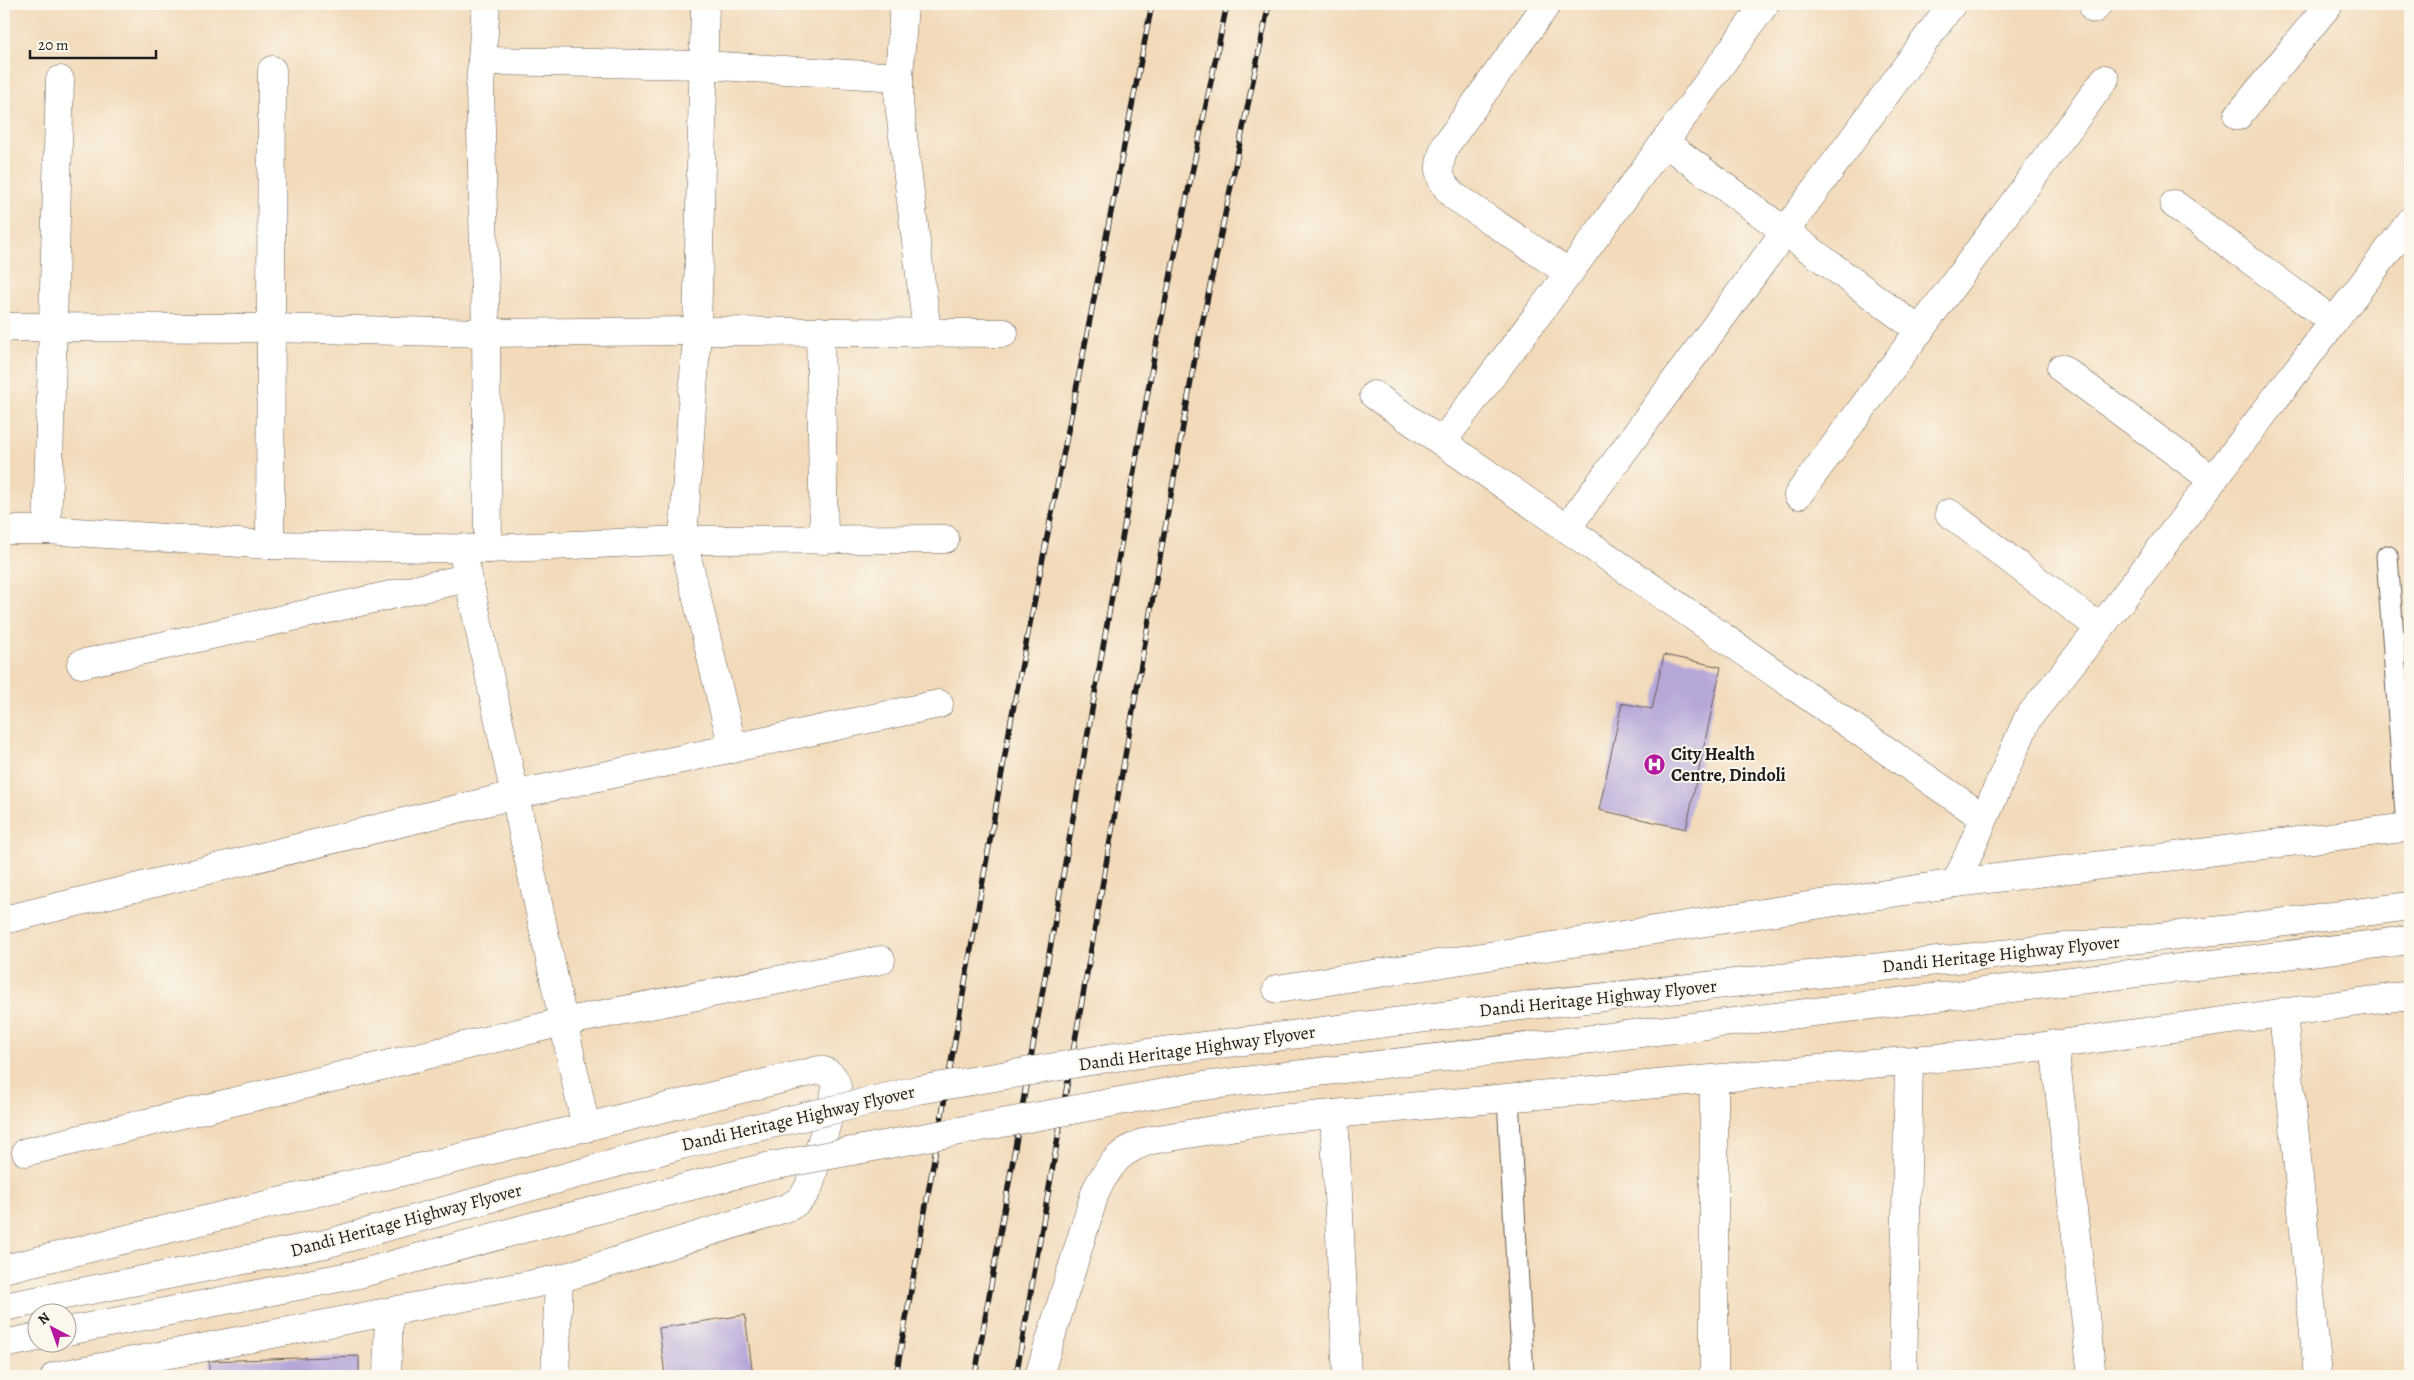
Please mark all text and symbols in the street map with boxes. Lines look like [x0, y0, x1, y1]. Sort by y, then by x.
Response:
scale bar [30, 28, 156, 60]
text: 20 m [38, 35, 69, 55]
place label: City Health Centre, Dindoli [1671, 742, 1786, 787]
hospital icon: City Health Centre, Dindoli [1643, 752, 1667, 776]
street label: Dandi Heritage Highway Flyover [1881, 930, 2121, 978]
street label: Dandi Heritage Highway Flyover [1478, 974, 1718, 1022]
street label: Dandi Heritage Highway Flyover [1077, 1019, 1317, 1077]
street label: Dandi Heritage Highway Flyover [679, 1079, 917, 1157]
street label: Dandi Heritage Highway Flyover [287, 1177, 525, 1263]
north arrow [28, 1302, 78, 1352]
text: N [34, 1308, 54, 1329]

